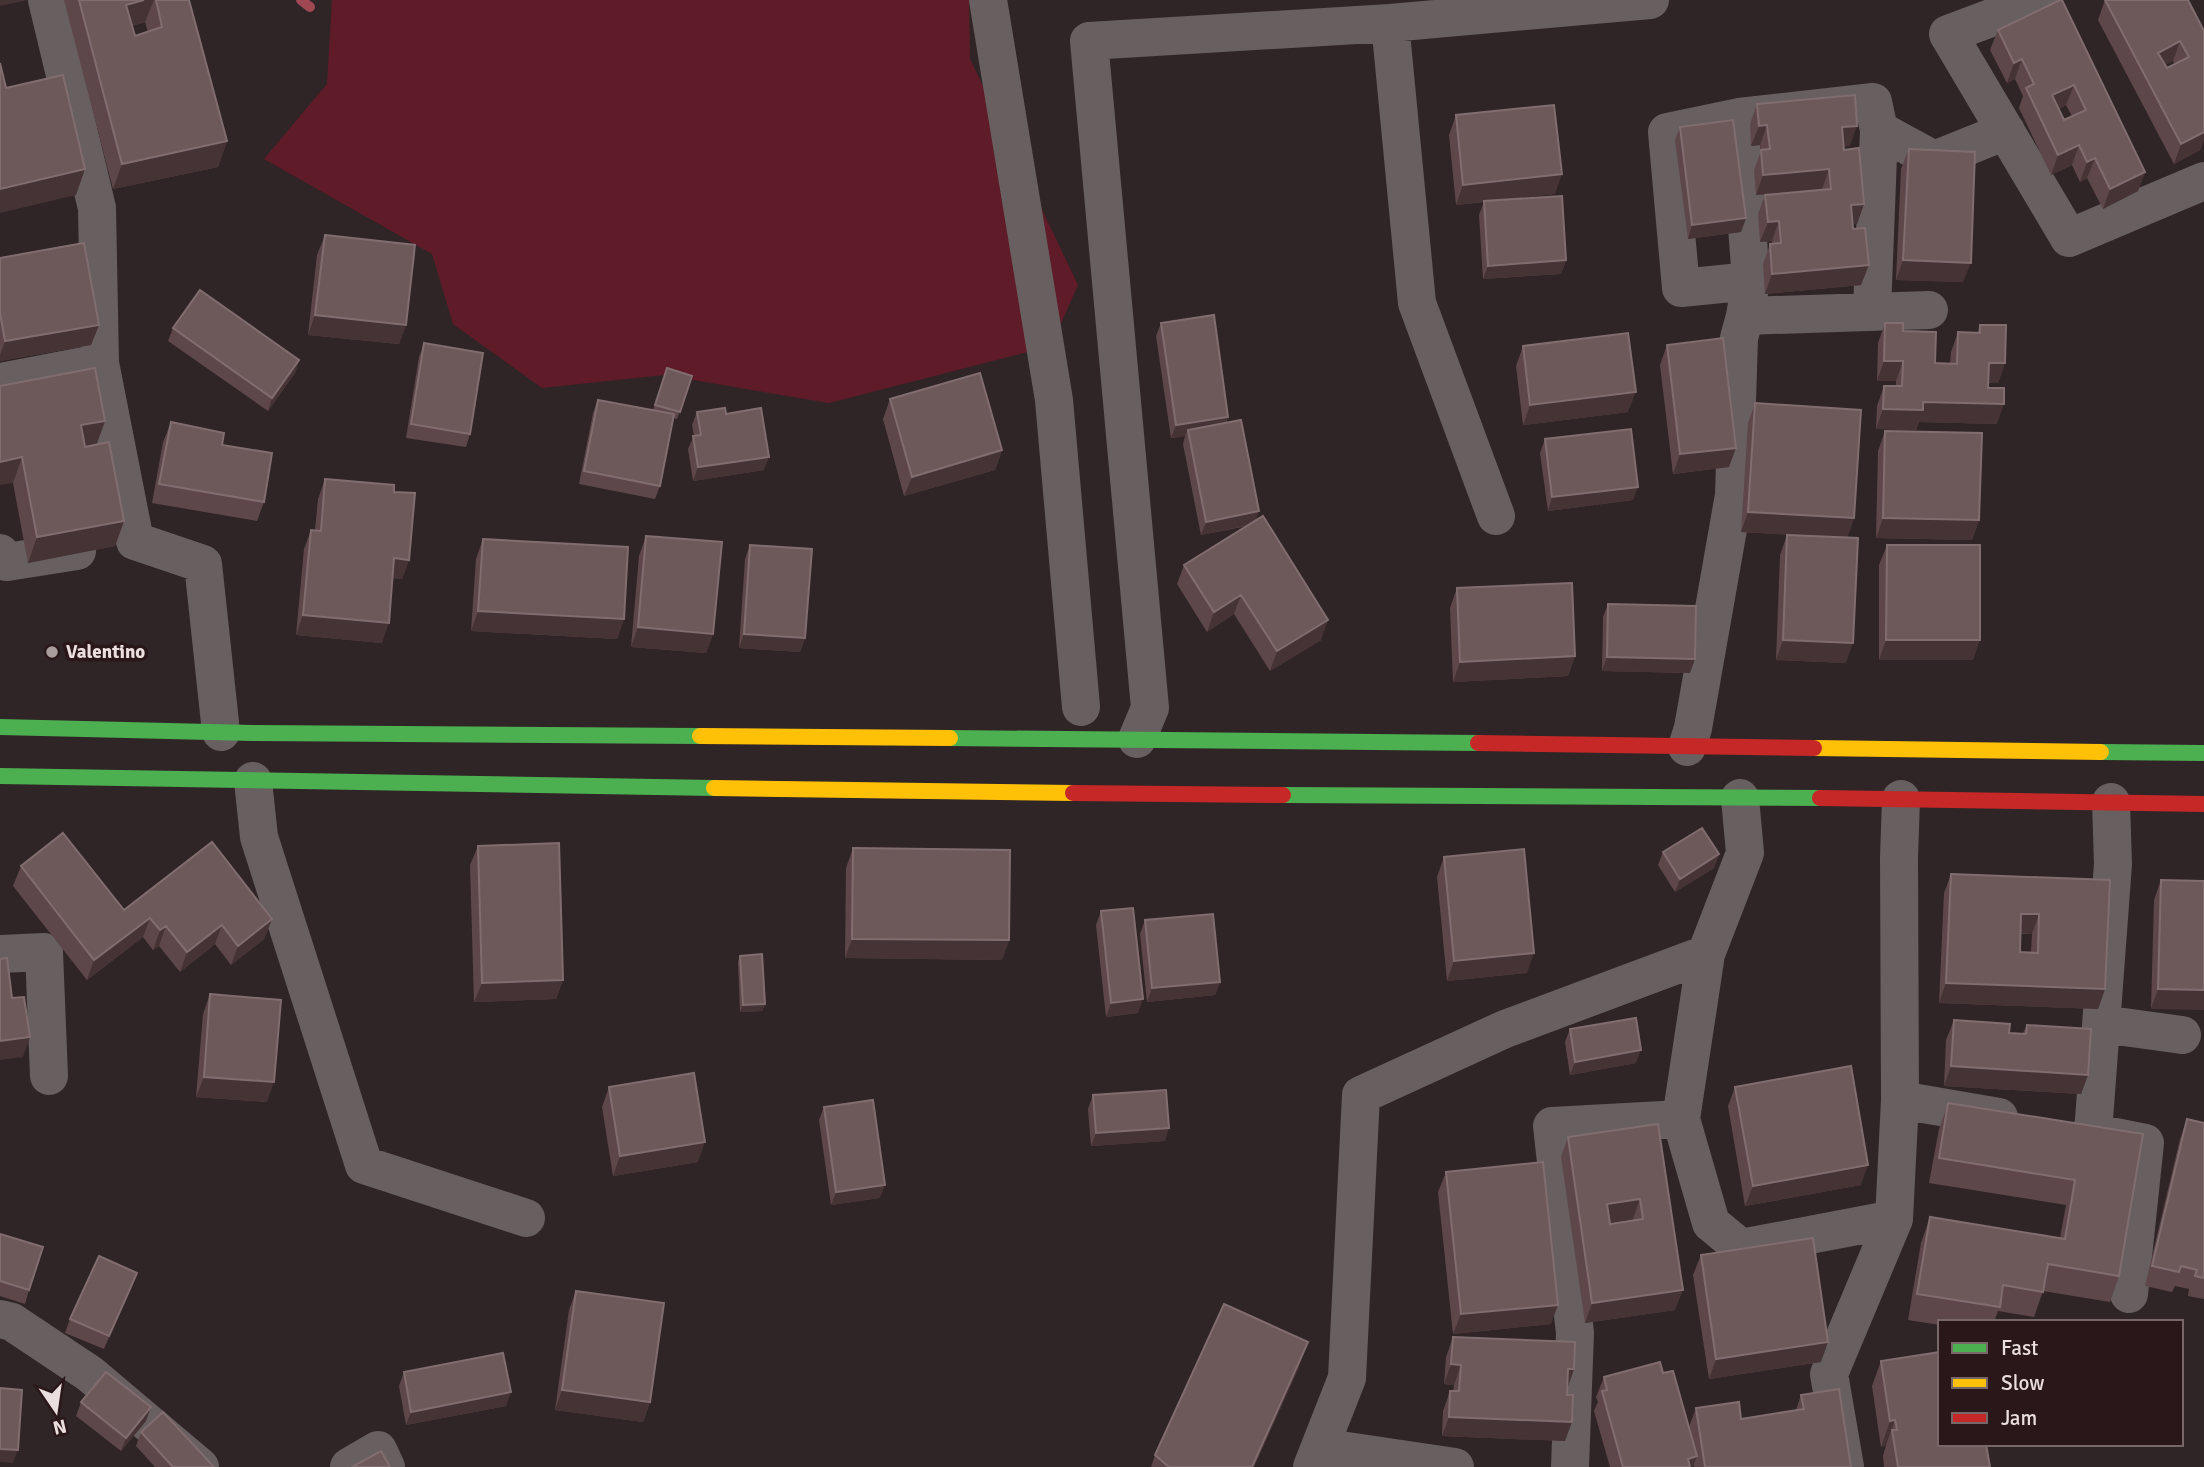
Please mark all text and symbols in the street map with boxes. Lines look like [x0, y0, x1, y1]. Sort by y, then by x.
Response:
place label: Valentino [66, 640, 145, 664]
marker: Valentino [44, 644, 60, 660]
legend [1938, 1320, 2183, 1446]
text: Fast [2001, 1335, 2038, 1361]
text: Slow [2001, 1370, 2045, 1396]
north arrow [21, 1376, 91, 1446]
text: Jam [2001, 1405, 2037, 1431]
text: N [50, 1413, 69, 1440]

